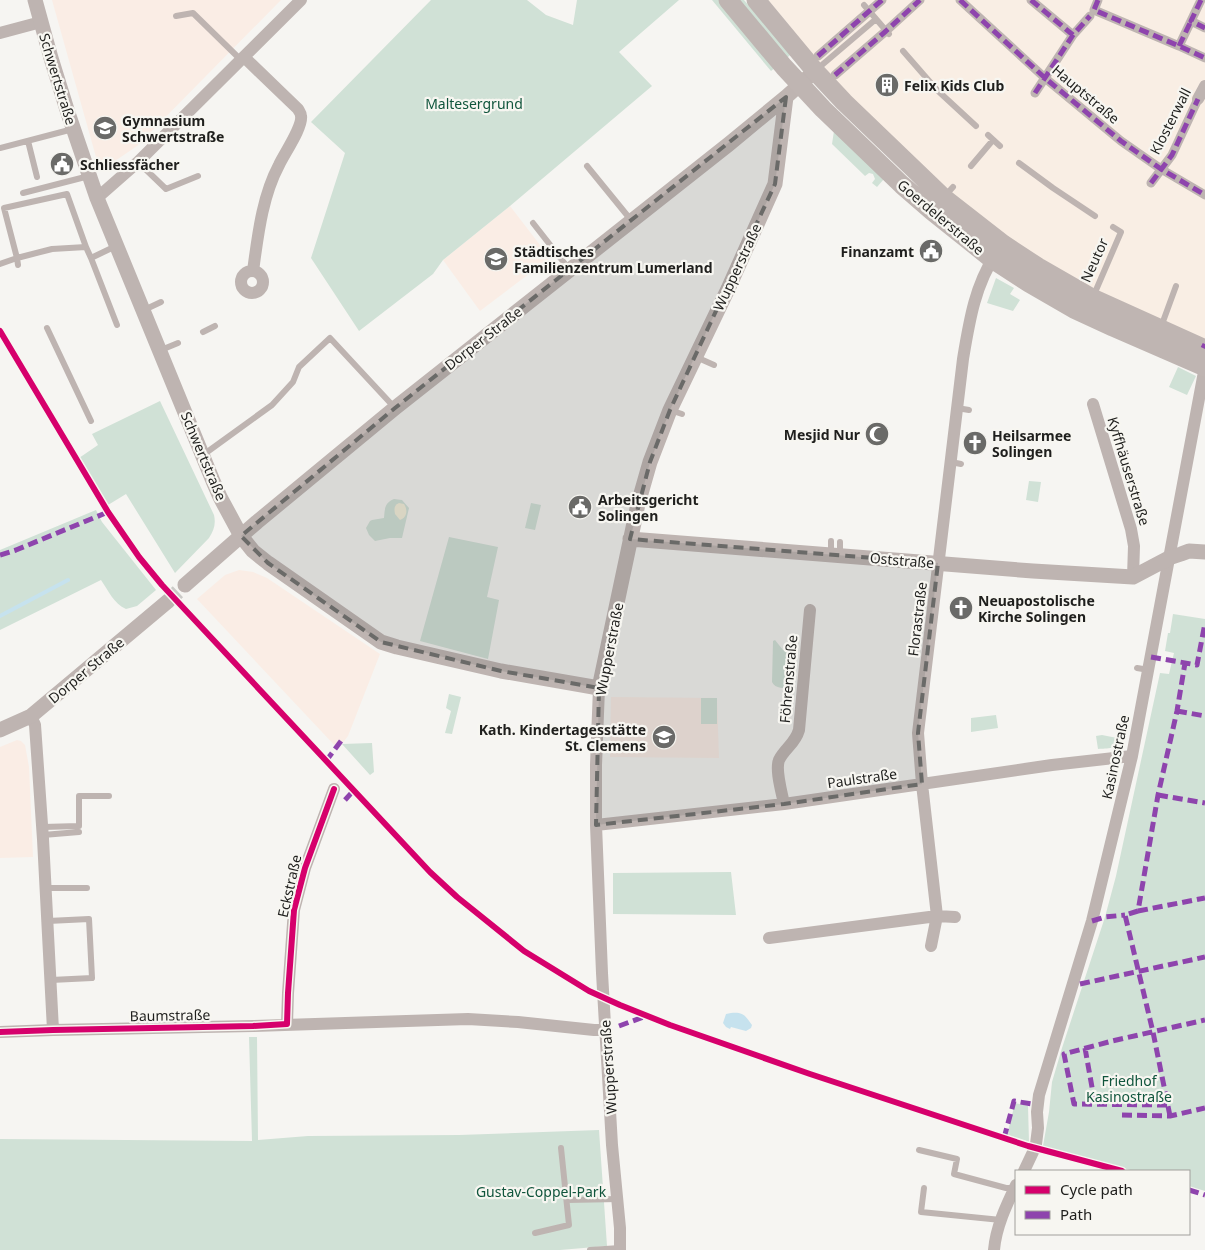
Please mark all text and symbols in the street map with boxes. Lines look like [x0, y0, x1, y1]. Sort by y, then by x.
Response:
street label: Schwertstraße [35, 31, 81, 127]
street label: Hauptstraße [1048, 60, 1124, 128]
building icon: Felix Kids Club [874, 72, 900, 98]
place label: Felix Kids Club [904, 76, 1004, 95]
street label: Klosterwall [1145, 84, 1195, 158]
park label: Maltesergrund [425, 94, 523, 113]
place label: Gymnasium Schwertstraße [122, 111, 224, 146]
school or university icon: Gymnasium Schwertstraße [92, 115, 118, 141]
public building icon: Schliessfächer [49, 151, 75, 177]
place label: Schliessfächer [80, 155, 180, 174]
street label: Goerdelerstraße [894, 175, 988, 259]
street label: Wupperstraße [708, 220, 766, 314]
street label: Neutor [1076, 235, 1112, 285]
public building icon: Finanzamt [918, 238, 944, 264]
place label: Städtisches Familienzentrum Lumerland [514, 242, 713, 277]
place label: Finanzamt [841, 242, 914, 261]
school or university icon: Städtisches Familienzentrum Lumerland [483, 246, 509, 272]
street label: Dorper Straße [440, 302, 526, 374]
street label: Schwertstraße [177, 409, 231, 503]
street label: Kyffhäuserstraße [1103, 414, 1155, 528]
mosque icon: Mesjid Nur [864, 421, 890, 447]
place label: Mesjid Nur [784, 425, 861, 444]
place label: Heilsarmee Solingen [992, 426, 1071, 461]
church icon: Heilsarmee Solingen [962, 430, 988, 456]
place label: Arbeitsgericht Solingen [598, 490, 699, 525]
public building icon: Arbeitsgericht Solingen [567, 494, 593, 520]
street label: Oststraße [869, 548, 935, 572]
street label: Florastraße [903, 581, 931, 657]
place label: Neuapostolische Kirche Solingen [978, 591, 1095, 626]
church icon: Neuapostolische Kirche Solingen [948, 595, 974, 621]
street label: Wupperstraße [591, 601, 627, 697]
street label: Dorper Straße [44, 633, 128, 707]
street label: Föhrenstraße [775, 634, 801, 724]
street label: Kasinostraße [1097, 713, 1133, 801]
place label: Kath. Kindertagesstätte St. Clemens [479, 720, 646, 755]
school or university icon: Kath. Kindertagesstätte St. Clemens [651, 724, 677, 750]
street label: Paulstraße [826, 764, 898, 792]
street label: Eckstraße [273, 853, 305, 919]
street label: Baumstraße [130, 1005, 211, 1025]
street label: Wupperstraße [595, 1019, 621, 1115]
park label: Friedhof Kasinostraße [1086, 1071, 1172, 1106]
legend [1015, 1170, 1190, 1235]
text: Cycle path [1060, 1179, 1133, 1199]
park label: Gustav-Coppel-Park [476, 1182, 607, 1201]
text: Path [1060, 1204, 1092, 1224]

